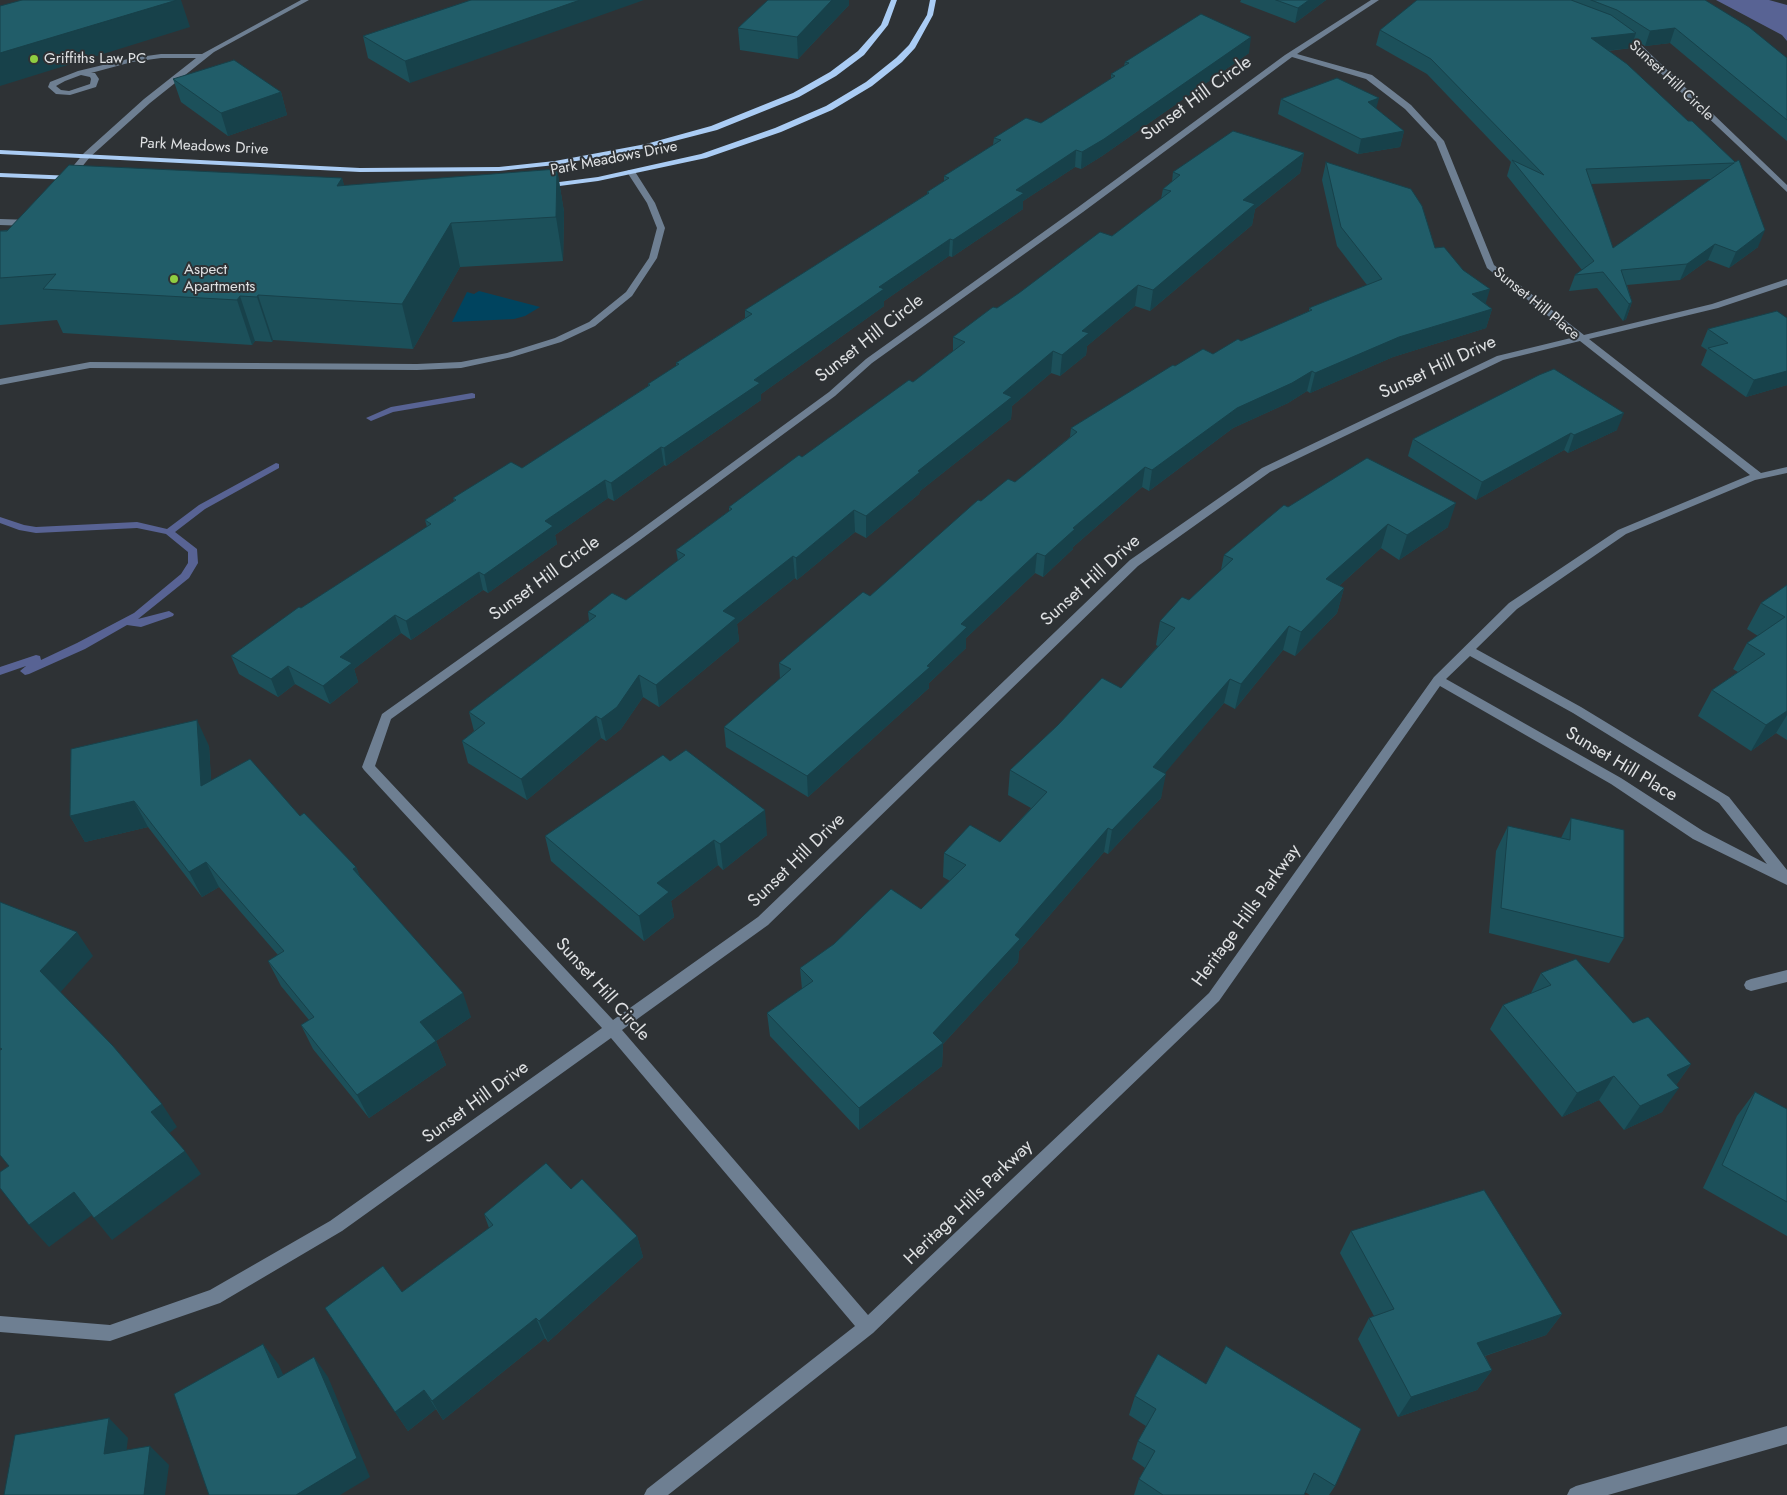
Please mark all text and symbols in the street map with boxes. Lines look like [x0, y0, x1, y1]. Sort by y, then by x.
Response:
street label: Sunset Hill Circle [1625, 37, 1717, 125]
place label: Griffiths Law PC [44, 50, 146, 68]
street label: Sunset Hill Circle [1138, 52, 1256, 146]
marker: Griffiths Law PC [28, 53, 40, 65]
street label: Park Meadows Drive [139, 135, 269, 159]
street label: Park Meadows Drive [549, 138, 679, 180]
place label: Aspect Apartments [184, 261, 255, 296]
street label: Sunset Hill Place [1489, 264, 1583, 344]
marker: Aspect Apartments [168, 273, 180, 285]
street label: Sunset Hill Circle [812, 290, 928, 388]
street label: Sunset Hill Drive [1376, 332, 1500, 404]
street label: Sunset Hill Drive [1037, 531, 1145, 631]
street label: Sunset Hill Circle [486, 532, 604, 626]
street label: Sunset Hill Place [1561, 723, 1681, 807]
street label: Sunset Hill Drive [744, 809, 850, 913]
street label: Heritage Hills Parkway [1188, 841, 1306, 991]
street label: Sunset Hill Circle [550, 934, 654, 1046]
street label: Sunset Hill Drive [419, 1057, 533, 1149]
street label: Heritage Hills Parkway [900, 1136, 1038, 1270]

